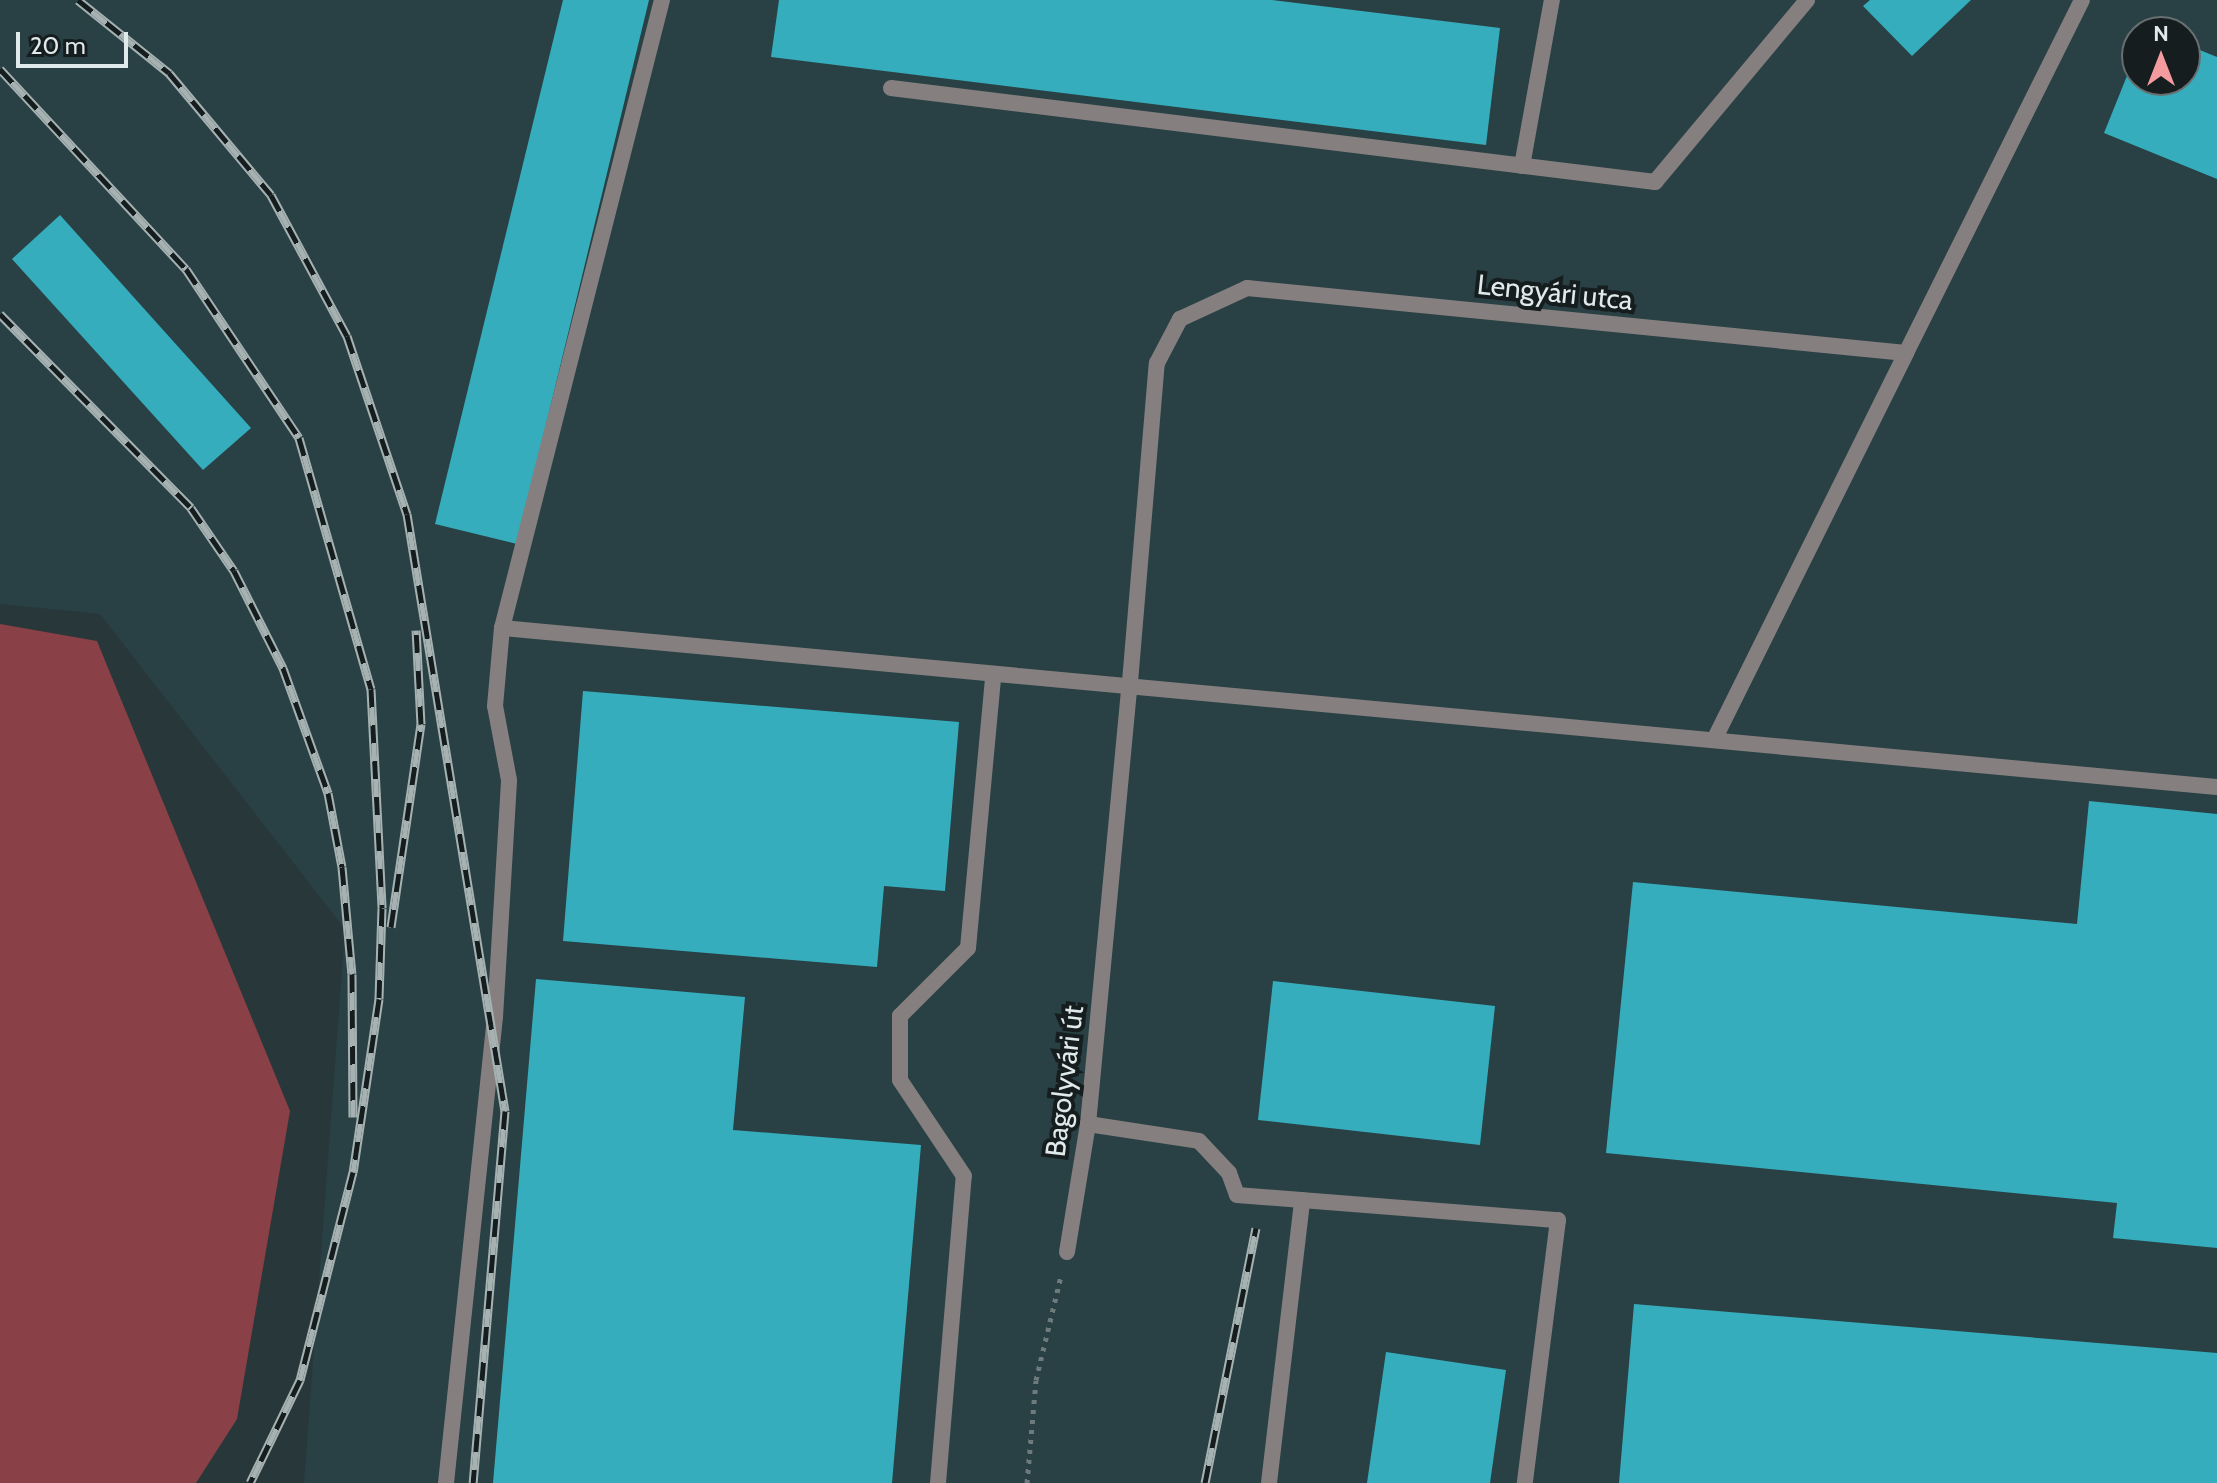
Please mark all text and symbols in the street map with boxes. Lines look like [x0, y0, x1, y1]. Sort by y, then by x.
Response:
scale bar [20, 16, 132, 66]
north arrow [2121, 16, 2201, 96]
text: N [2153, 20, 2169, 47]
text: 20 m [30, 31, 86, 60]
street label: Lengyári utca [1476, 267, 1634, 317]
street label: Bagolyvári út [1038, 1003, 1090, 1159]

